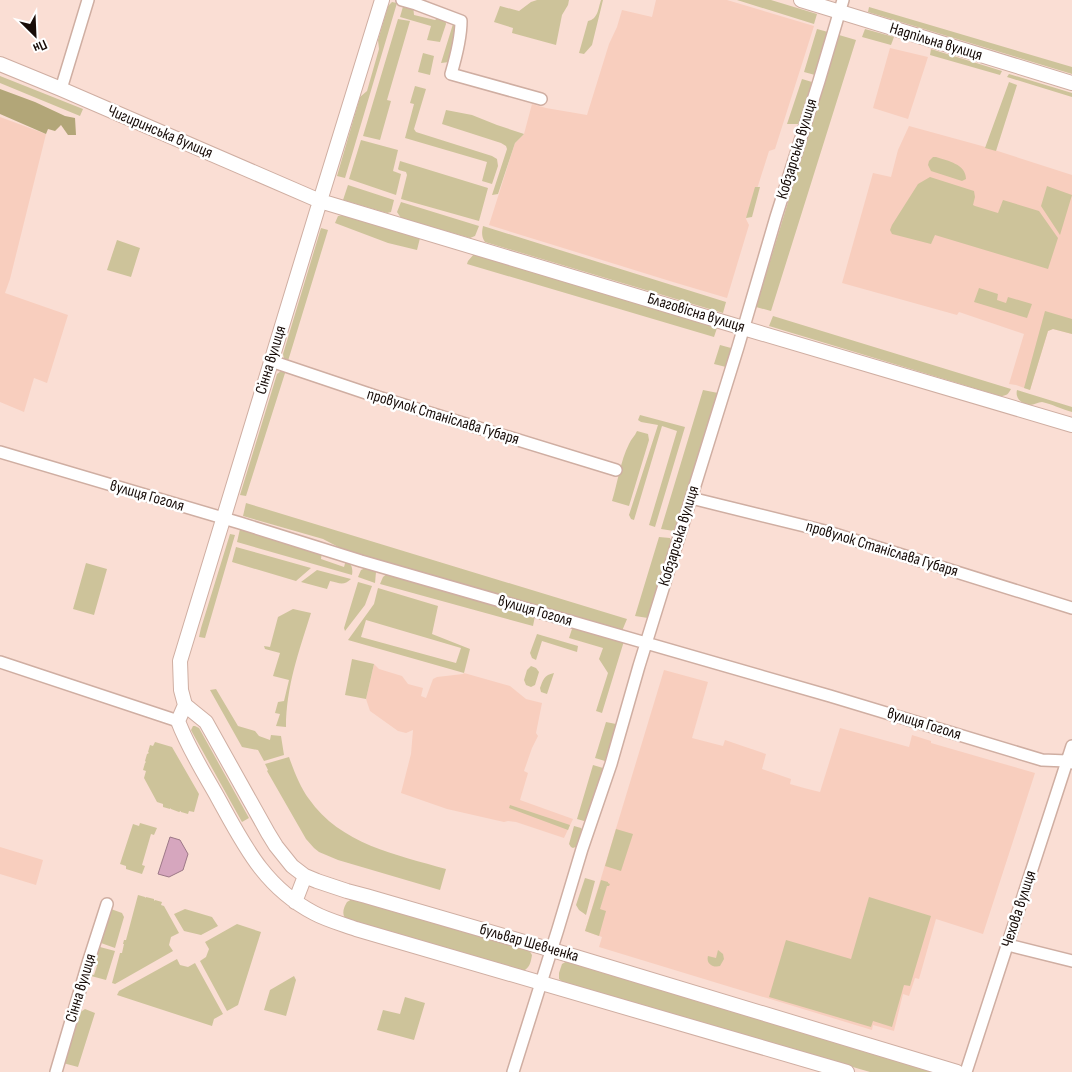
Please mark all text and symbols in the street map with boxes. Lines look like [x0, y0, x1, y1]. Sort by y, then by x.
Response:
north arrow [10, 10, 60, 60]
street label: Надпільна вулиця [887, 19, 985, 65]
text: Пн [30, 36, 50, 57]
street label: Кобзарська вулиця [773, 96, 821, 202]
street label: Чигиринська вулиця [105, 101, 215, 163]
street label: Благовісна вулиця [645, 289, 747, 337]
street label: Сінна вулиця [252, 323, 290, 397]
street label: провулок Станіслава Губаря [365, 385, 521, 449]
street label: вулиця Гоголя [108, 476, 186, 516]
street label: Кобзарська вулиця [655, 483, 703, 589]
street label: провулок Станіслава Губаря [804, 517, 960, 581]
street label: вулиця Гоголя [496, 591, 574, 631]
street label: вулиця Гоголя [885, 704, 963, 744]
street label: Чехова вулиця [998, 868, 1040, 950]
street label: бульвар Шевченка [477, 920, 581, 966]
street label: Сінна вулиця [62, 951, 100, 1025]

